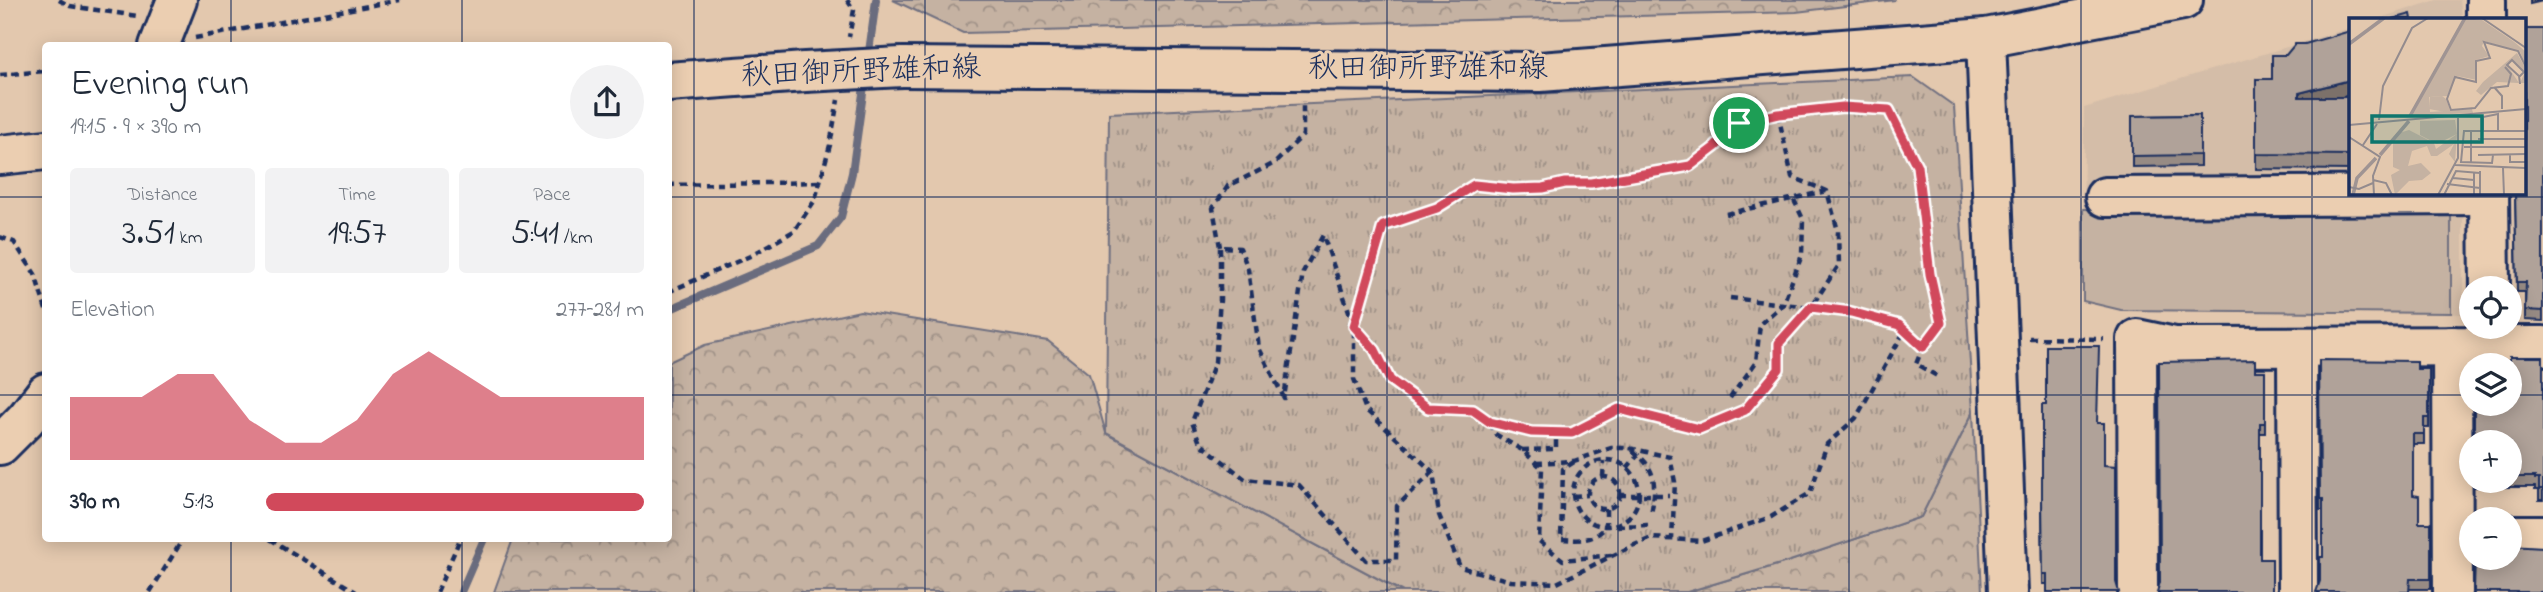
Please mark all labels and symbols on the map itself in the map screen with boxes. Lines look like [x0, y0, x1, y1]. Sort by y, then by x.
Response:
inset map [2349, 18, 2526, 194]
street label: 秋田御所野雄和線 [740, 47, 982, 99]
street label: 秋田御所野雄和線 [1308, 48, 1548, 92]
pin [1709, 93, 1769, 153]

